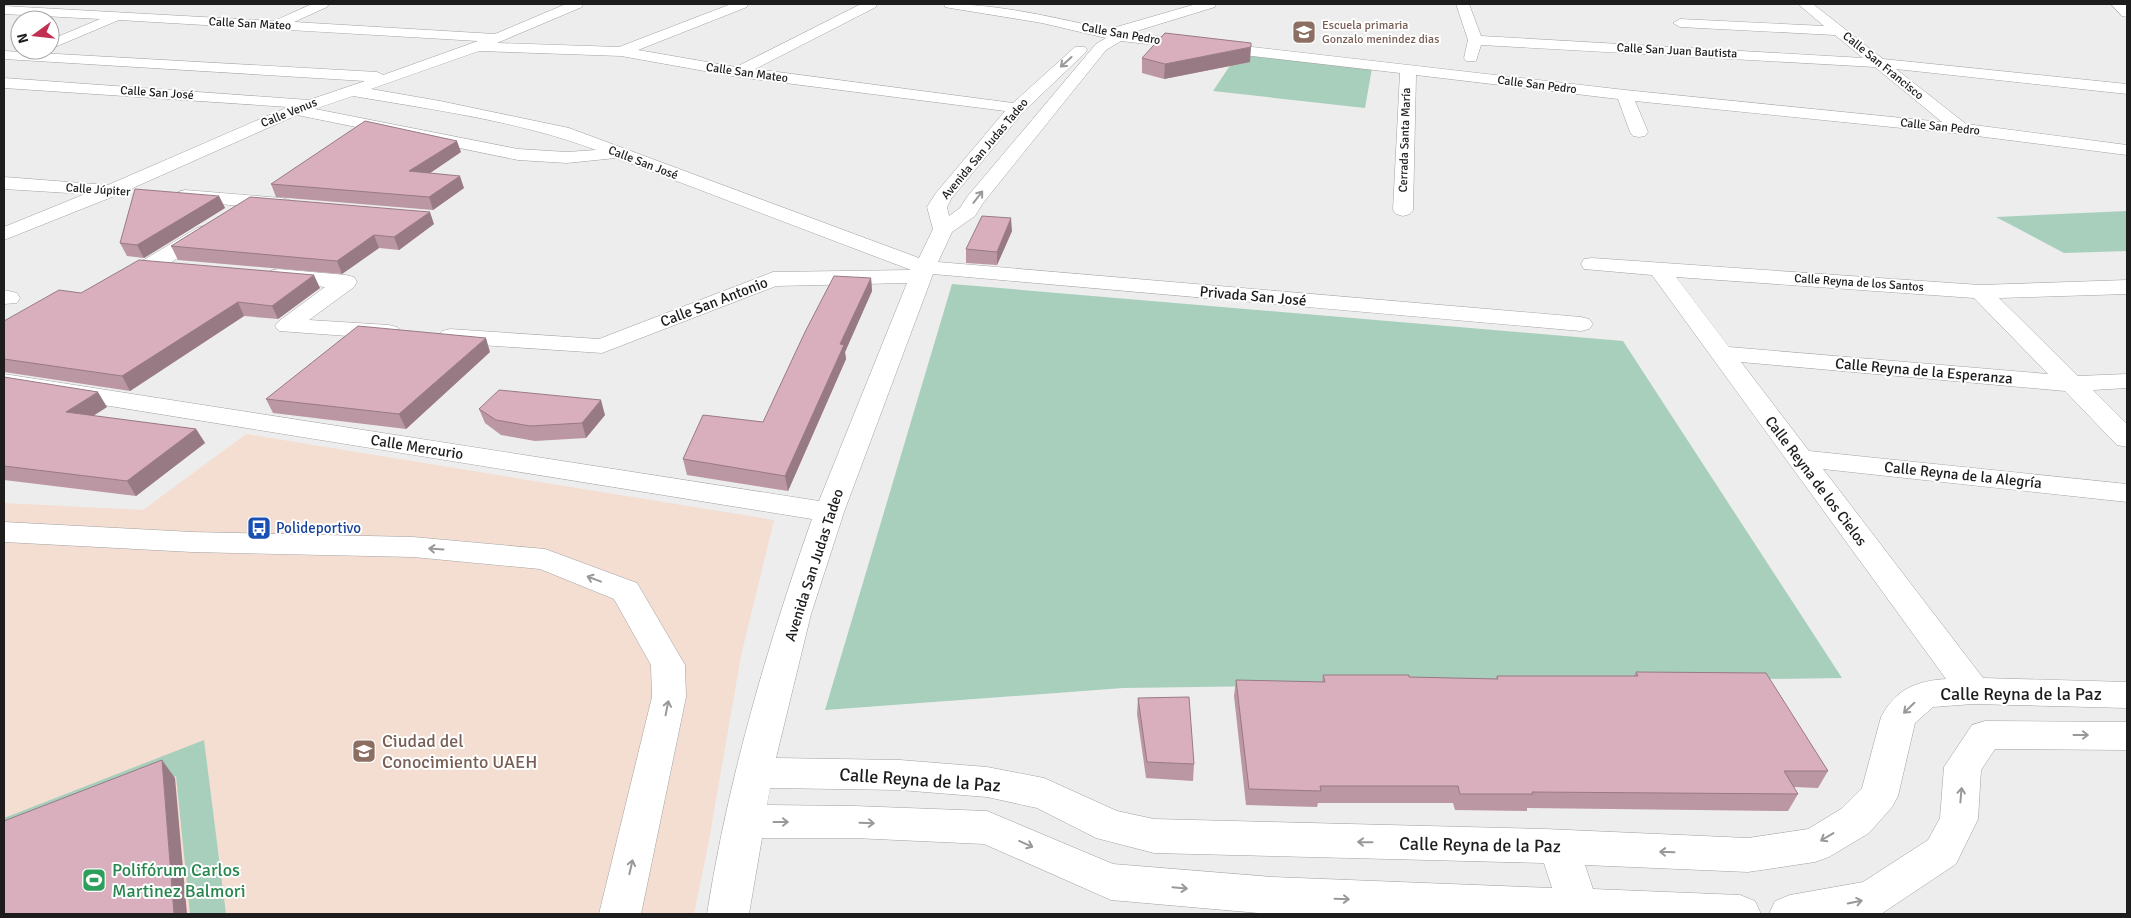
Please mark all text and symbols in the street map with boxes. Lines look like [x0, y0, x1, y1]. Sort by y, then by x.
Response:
north arrow [10, 10, 60, 60]
street label: Calle San Mateo [208, 14, 292, 34]
place label: Escuela primaria Gonzalo menindez dias [1322, 18, 1439, 47]
school or university icon: Escuela primaria Gonzalo menindez dias [1291, 19, 1317, 45]
street label: Calle San Pedro [1080, 20, 1162, 48]
street label: Calle San Francisco [1840, 29, 1926, 103]
text: N [13, 31, 32, 45]
street label: Calle San Juan Bautista [1616, 40, 1738, 62]
one-way arrow [1060, 57, 1073, 68]
street label: Calle San Mateo [705, 60, 789, 86]
street label: Calle San Pedro [1496, 73, 1578, 97]
street label: Calle San José [120, 83, 194, 103]
street label: Cerrada Santa María [1396, 87, 1414, 193]
street label: Calle Venus [259, 95, 319, 131]
street label: Avenida San Judas Tadeo [938, 95, 1032, 203]
street label: Calle San Pedro [1899, 115, 1981, 139]
street label: Calle San José [606, 143, 680, 183]
street label: Calle Júpiter [65, 180, 131, 200]
one-way arrow [973, 190, 983, 204]
street label: Calle Reyna de los Santos [1794, 271, 1924, 295]
street label: Calle San Antonio [658, 273, 770, 331]
street label: Privada San José [1199, 282, 1307, 310]
street label: Calle Reyna de la Esperanza [1834, 354, 2014, 388]
street label: Calle Reyna de los Cielos [1761, 412, 1871, 550]
street label: Calle Mercurio [369, 431, 465, 463]
street label: Calle Reyna de la Alegría [1883, 458, 2043, 492]
street label: Avenida San Judas Tadeo [781, 486, 847, 643]
bus stop icon: Polideportivo [246, 515, 272, 541]
place label: Polideportivo [276, 519, 361, 537]
one-way arrow [428, 544, 444, 553]
one-way arrow [587, 574, 602, 583]
street label: Calle Reyna de la Paz [1940, 683, 2102, 705]
one-way arrow [662, 701, 672, 717]
one-way arrow [1903, 702, 1916, 714]
place label: Ciudad del Conocimiento UAEH [382, 730, 537, 773]
one-way arrow [2072, 731, 2088, 740]
school or university icon: Ciudad del Conocimiento UAEH [351, 738, 377, 764]
street label: Calle Reyna de la Paz [839, 763, 1001, 797]
one-way arrow [1956, 788, 1966, 804]
one-way arrow [773, 817, 789, 827]
one-way arrow [858, 818, 874, 827]
street label: Calle Reyna de la Paz [1399, 833, 1561, 857]
one-way arrow [1820, 833, 1834, 843]
one-way arrow [1357, 837, 1373, 847]
one-way arrow [1018, 840, 1033, 850]
one-way arrow [1659, 847, 1675, 856]
place label: Polifórum Carlos Martinez Balmori [112, 859, 246, 902]
one-way arrow [627, 859, 636, 875]
sports icon: Polifórum Carlos Martinez Balmori [81, 867, 107, 893]
one-way arrow [1172, 883, 1188, 893]
one-way arrow [1334, 894, 1350, 903]
one-way arrow [1847, 897, 1863, 906]

